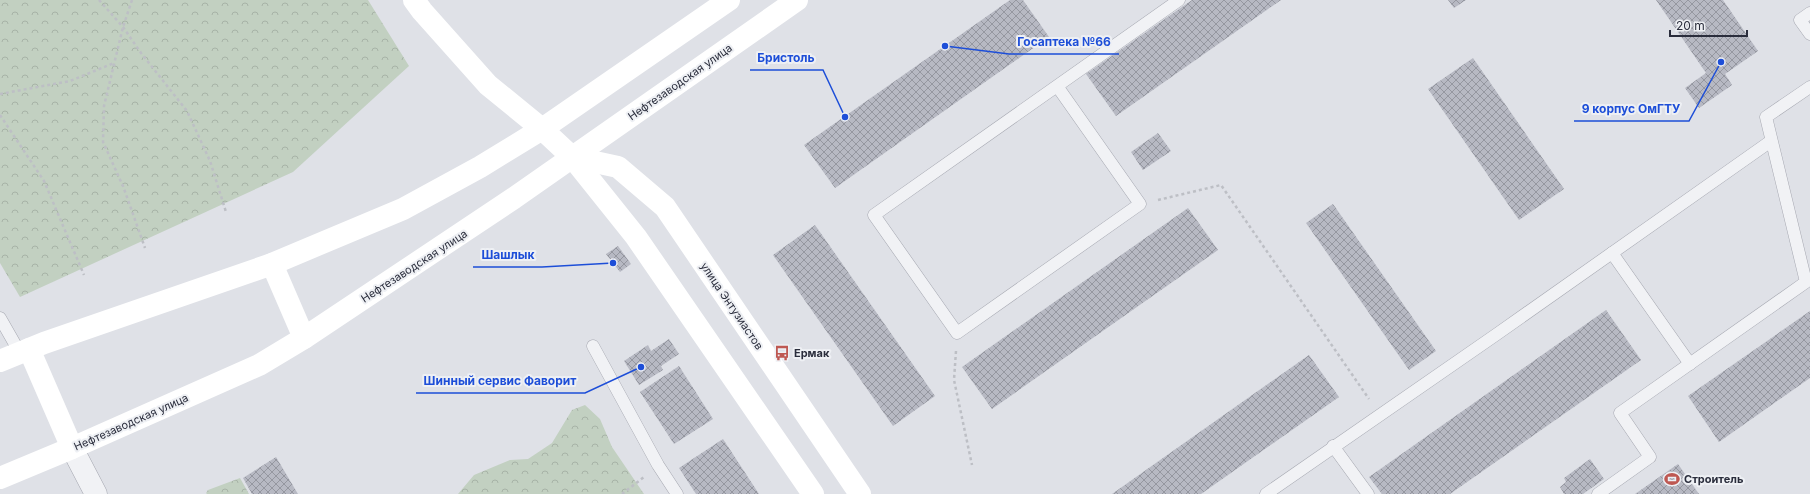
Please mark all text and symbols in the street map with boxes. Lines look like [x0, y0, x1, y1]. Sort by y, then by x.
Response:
scale bar [1670, 12, 1747, 38]
text: 20 m [1676, 18, 1705, 33]
callout: Госаптека №66 [1009, 30, 1119, 54]
text: Госаптека №66 [1017, 34, 1111, 49]
street label: Нефтезаводская улица [625, 41, 735, 123]
callout: Бристоль [750, 46, 823, 70]
text: Бристоль [757, 50, 815, 65]
callout: 9 корпус ОмГТУ [1574, 97, 1689, 121]
text: 9 корпус ОмГТУ [1582, 101, 1681, 116]
street label: Нефтезаводская улица [358, 226, 470, 306]
callout: Шашлык [473, 243, 542, 267]
text: Шашлык [481, 247, 535, 262]
street label: улица Энтузиастов [698, 260, 766, 352]
bus stop icon: Ермак [773, 344, 791, 362]
place label: Ермак [794, 346, 830, 360]
callout: Шинный сервис Фаворит [416, 369, 585, 393]
text: Шинный сервис Фаворит [424, 373, 576, 388]
street label: Нефтезаводская улица [72, 390, 190, 454]
sports icon: Строитель [1663, 470, 1681, 488]
place label: Строитель [1684, 472, 1744, 486]

